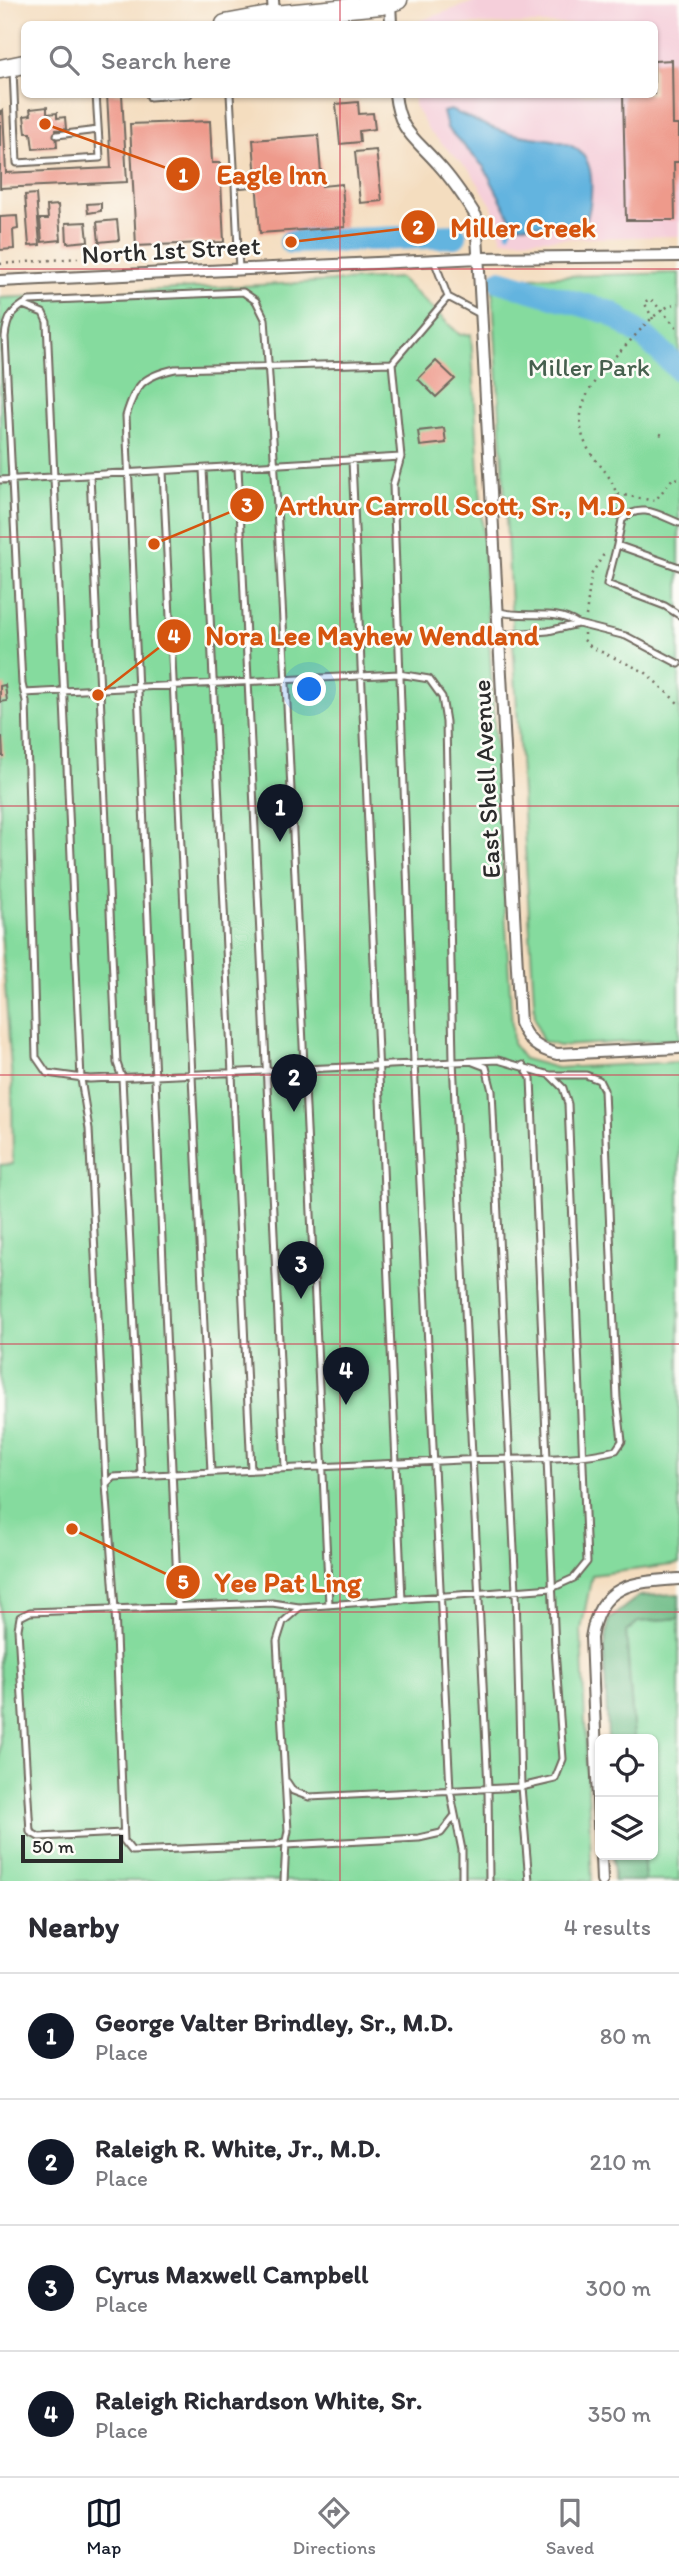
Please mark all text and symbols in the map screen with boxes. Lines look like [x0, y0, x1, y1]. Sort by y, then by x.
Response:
search box [21, 21, 658, 98]
icon: search [45, 41, 83, 79]
text: Search here [101, 44, 231, 76]
callout: Eagle Inn [166, 150, 342, 199]
text: Eagle Inn [217, 157, 328, 191]
text: 1 [178, 162, 188, 187]
callout: Miller Creek [401, 203, 609, 252]
text: Miller Creek [450, 210, 597, 244]
text: 2 [412, 214, 424, 239]
street label: North 1st Street [81, 229, 261, 271]
park label: Miller Park [528, 351, 650, 383]
callout: Arthur Carroll Scott, Sr., M.D. [229, 480, 646, 529]
text: Arthur Carroll Scott, Sr., M.D. [277, 488, 632, 522]
text: 3 [241, 492, 253, 517]
callout: Nora Lee Mayhew Wendland [157, 611, 553, 660]
text: Nora Lee Mayhew Wendland [205, 618, 540, 652]
text: 4 [168, 623, 181, 648]
your location [292, 672, 326, 706]
street label: East Shell Avenue [465, 679, 507, 879]
pin: 1 [257, 784, 303, 842]
pin: 2 [271, 1054, 317, 1112]
pin: 3 [278, 1241, 324, 1299]
pin: 4 [323, 1347, 369, 1405]
callout: Yee Pat Ling [166, 1557, 376, 1606]
text: Yee Pat Ling [214, 1565, 362, 1599]
text: 5 [177, 1569, 189, 1594]
map controls [595, 1734, 658, 1860]
button: locate [595, 1734, 658, 1797]
button: layers [595, 1797, 658, 1860]
scale bar [21, 1832, 122, 1864]
text: 50 m [32, 1835, 74, 1858]
text: Nearby [28, 1908, 119, 1945]
text: 4 results [564, 1913, 651, 1941]
text: George Valter Brindley, Sr., M.D. [95, 2006, 453, 2038]
text: 1 [46, 2022, 56, 2050]
text: 80 m [600, 2022, 651, 2050]
text: Place [95, 2038, 148, 2066]
text: Raleigh R. White, Jr., M.D. [95, 2132, 381, 2164]
text: 2 [45, 2148, 57, 2176]
text: 210 m [590, 2148, 651, 2176]
text: Place [95, 2164, 148, 2192]
text: Cyrus Maxwell Campbell [95, 2258, 368, 2290]
text: 3 [45, 2274, 57, 2302]
text: 300 m [586, 2274, 651, 2302]
text: Place [95, 2290, 148, 2318]
text: Raleigh Richardson White, Sr. [95, 2384, 422, 2416]
text: 4 [44, 2400, 58, 2428]
text: 350 m [588, 2400, 651, 2428]
text: Place [95, 2416, 148, 2444]
tab: Map [85, 2494, 123, 2559]
tab: Directions [292, 2494, 376, 2559]
tab: Saved [546, 2494, 594, 2559]

